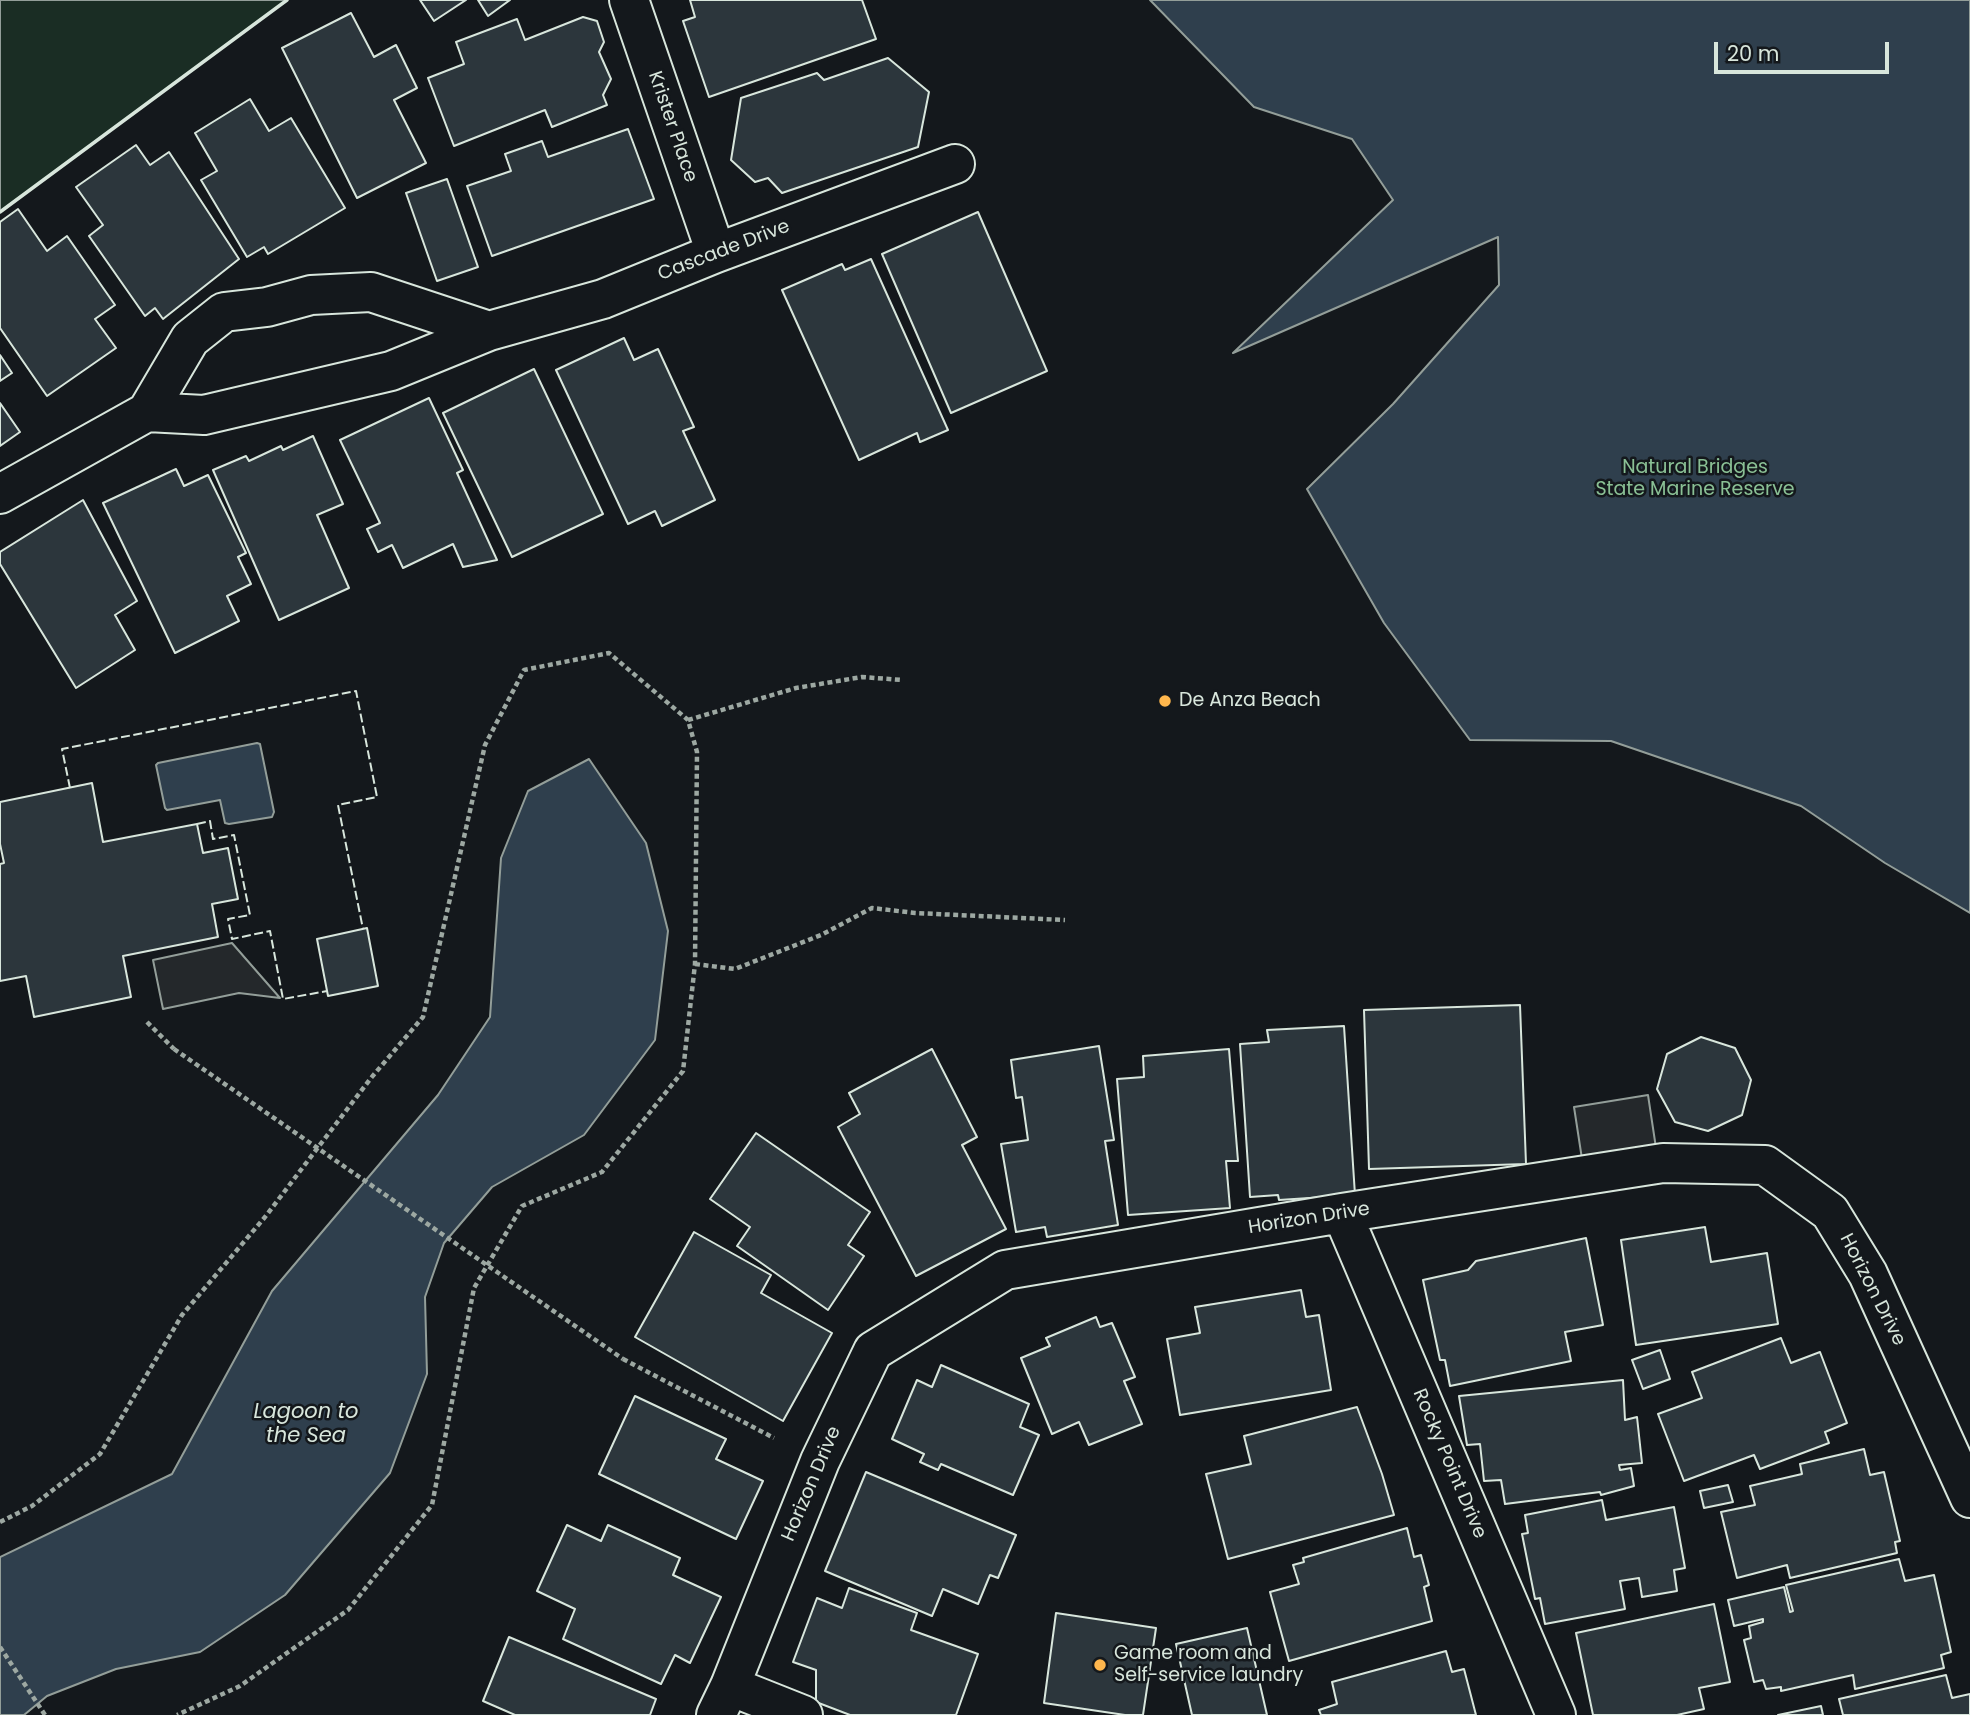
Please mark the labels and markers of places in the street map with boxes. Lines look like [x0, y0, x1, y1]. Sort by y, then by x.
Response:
place label: De Anza Beach [1179, 690, 1321, 712]
marker: De Anza Beach [1157, 693, 1173, 709]
place label: Game room and Self-service laundry [1114, 1643, 1303, 1687]
marker: Game room and Self-service laundry [1092, 1657, 1108, 1673]

